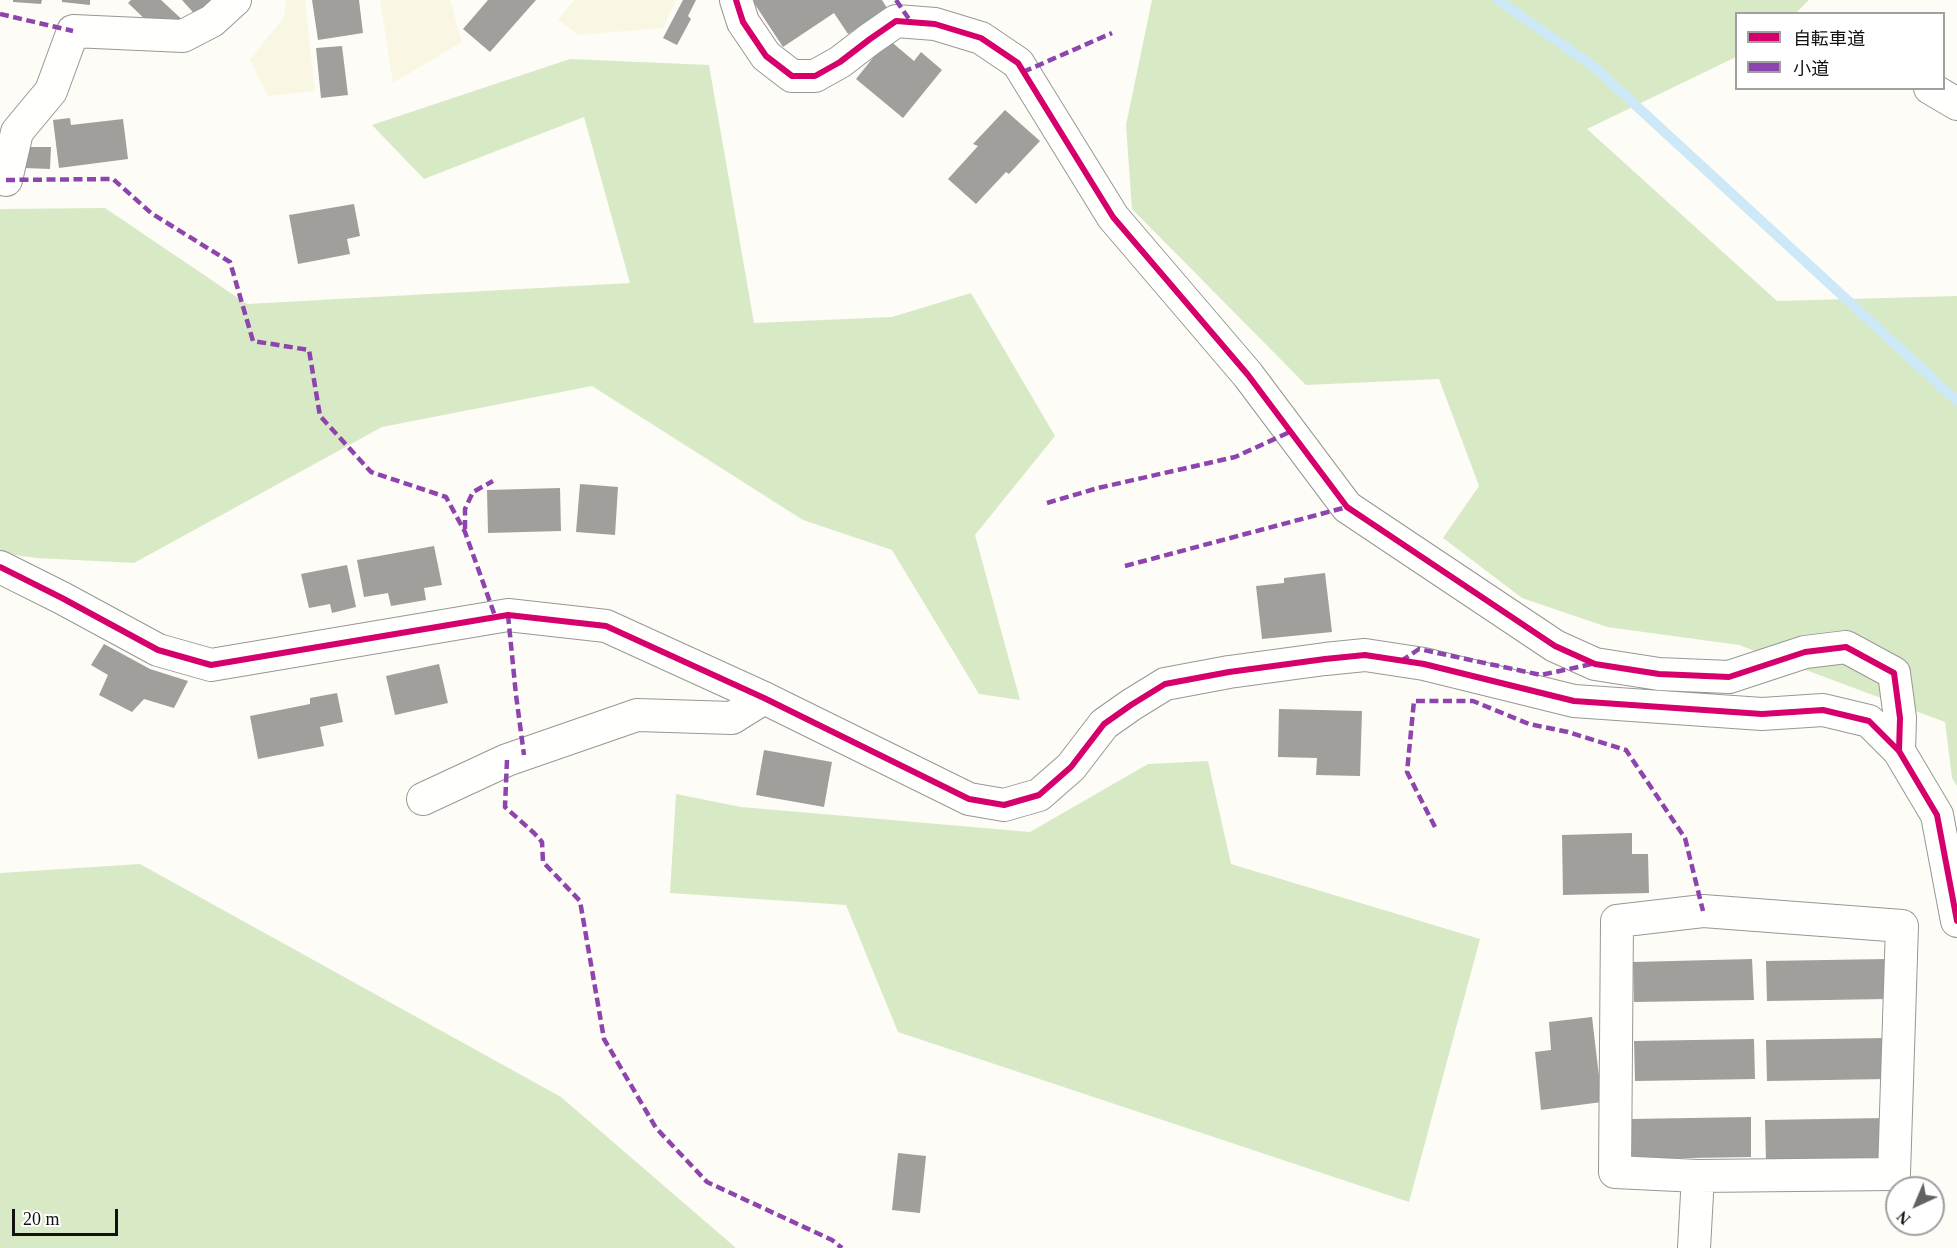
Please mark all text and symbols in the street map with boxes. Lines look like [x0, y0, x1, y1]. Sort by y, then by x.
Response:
legend [1735, 12, 1945, 90]
text: 自転車道 [1793, 29, 1865, 49]
text: 小道 [1793, 59, 1829, 79]
north arrow [1885, 1176, 1945, 1236]
scale bar [15, 1197, 122, 1235]
text: N [1893, 1208, 1914, 1228]
text: 20 m [23, 1209, 60, 1229]

